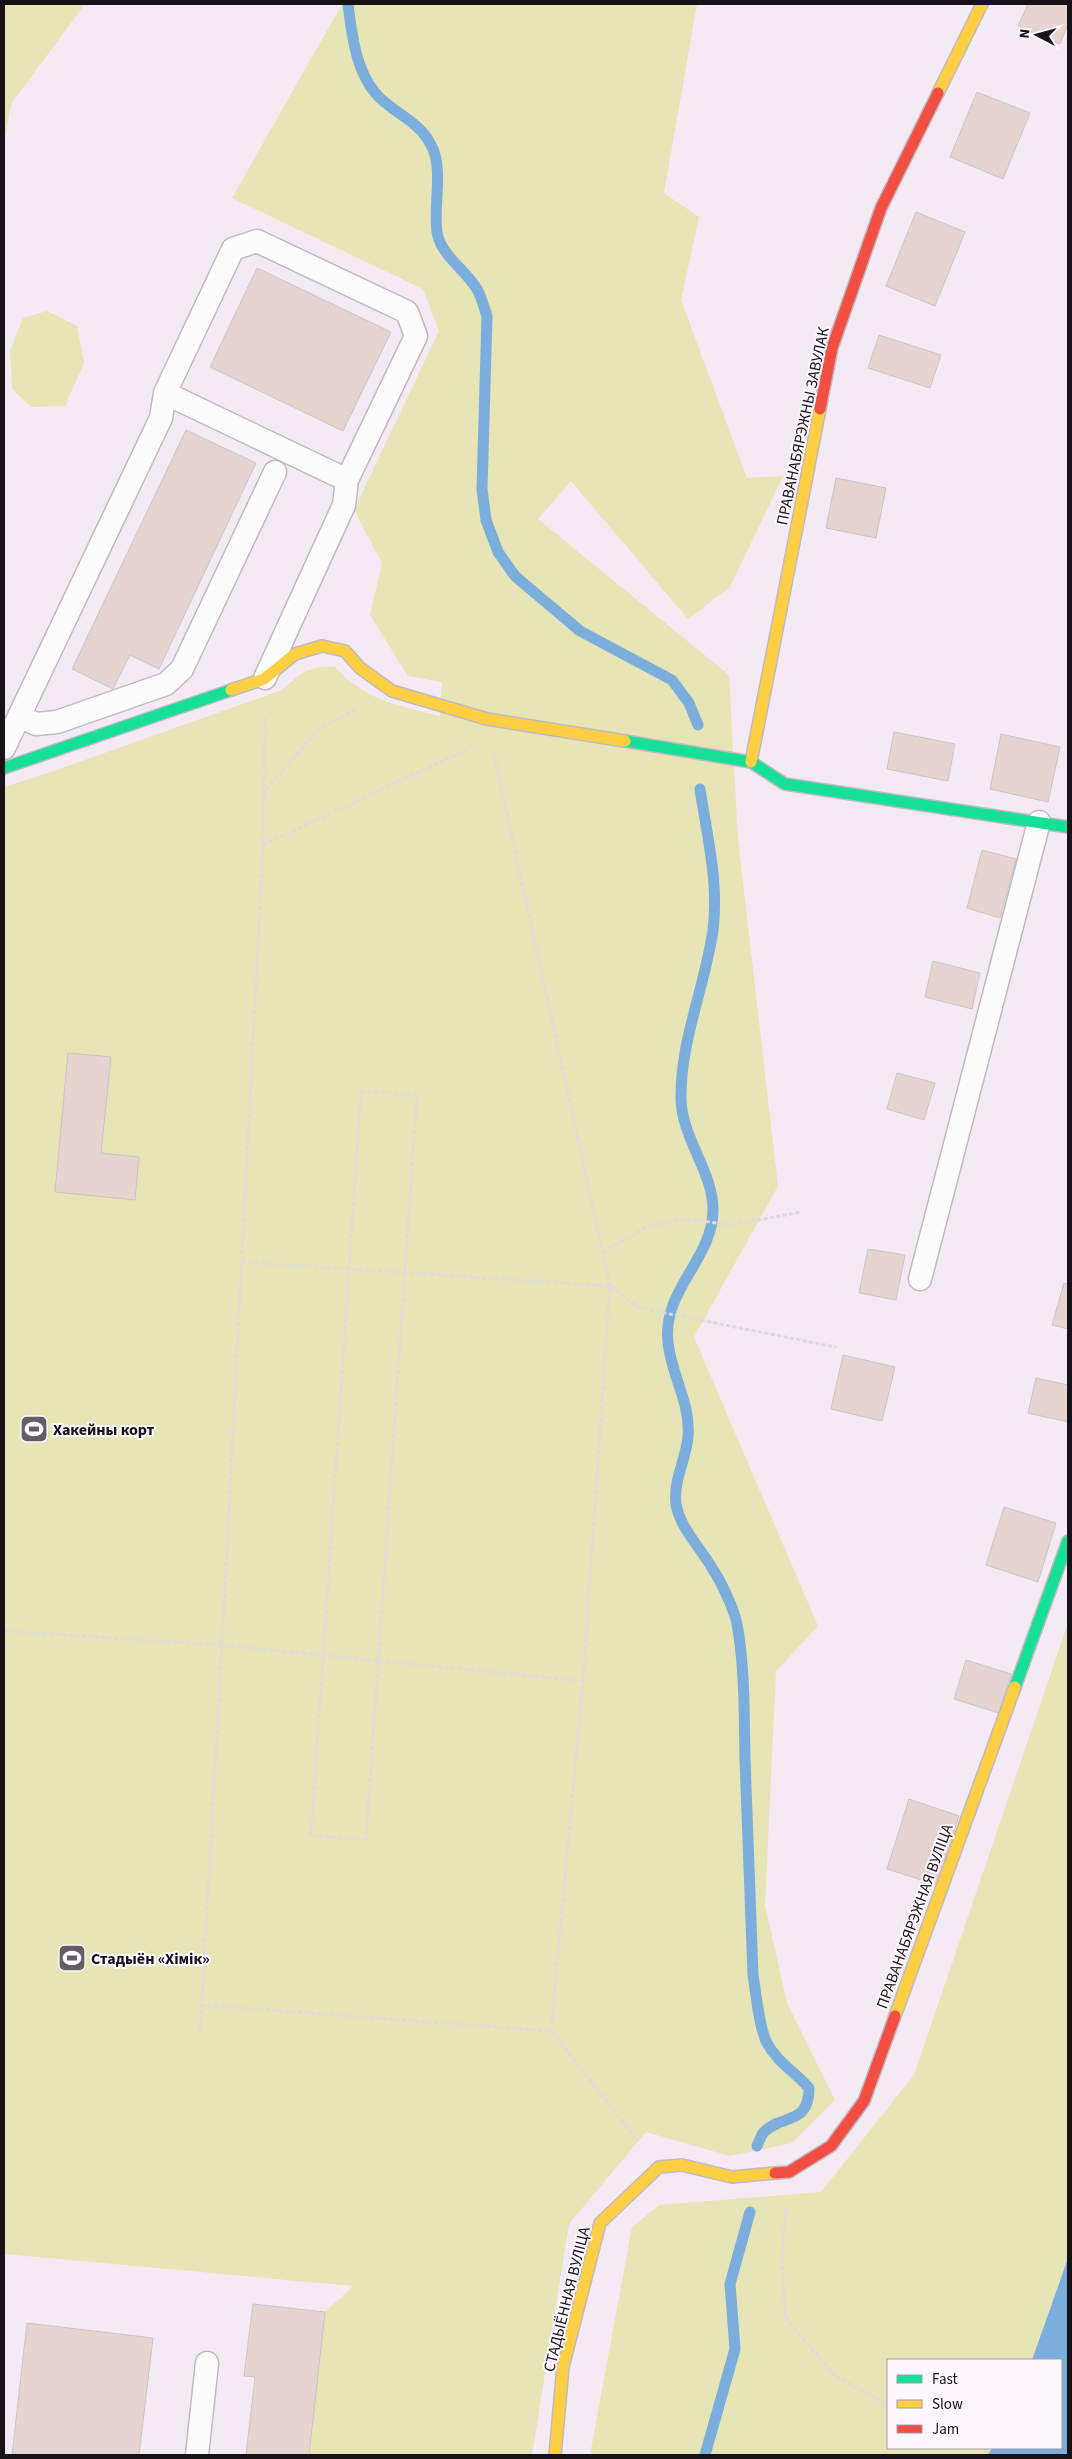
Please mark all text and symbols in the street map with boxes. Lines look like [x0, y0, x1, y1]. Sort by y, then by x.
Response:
north arrow [1012, 10, 1062, 60]
text: N [1015, 28, 1035, 39]
street label: ПРАВАНАБЯРЭЖНЫ ЗАВУЛАК [771, 324, 835, 527]
sports icon: Хакейны корт [19, 1414, 49, 1444]
place label: Хакейны корт [53, 1419, 155, 1441]
street label: ПРАВАНАБЯРЭЖНАЯ ВУЛІЦА [871, 1821, 959, 2012]
sports icon: Стадыён «Хімік» [57, 1943, 87, 1973]
place label: Стадыён «Хімік» [91, 1948, 210, 1970]
street label: СТАДЫЁННАЯ ВУЛІЦА [538, 2224, 596, 2374]
legend [887, 2359, 1062, 2449]
text: Fast [932, 2369, 958, 2390]
text: Slow [932, 2394, 963, 2415]
text: Jam [932, 2419, 959, 2440]

